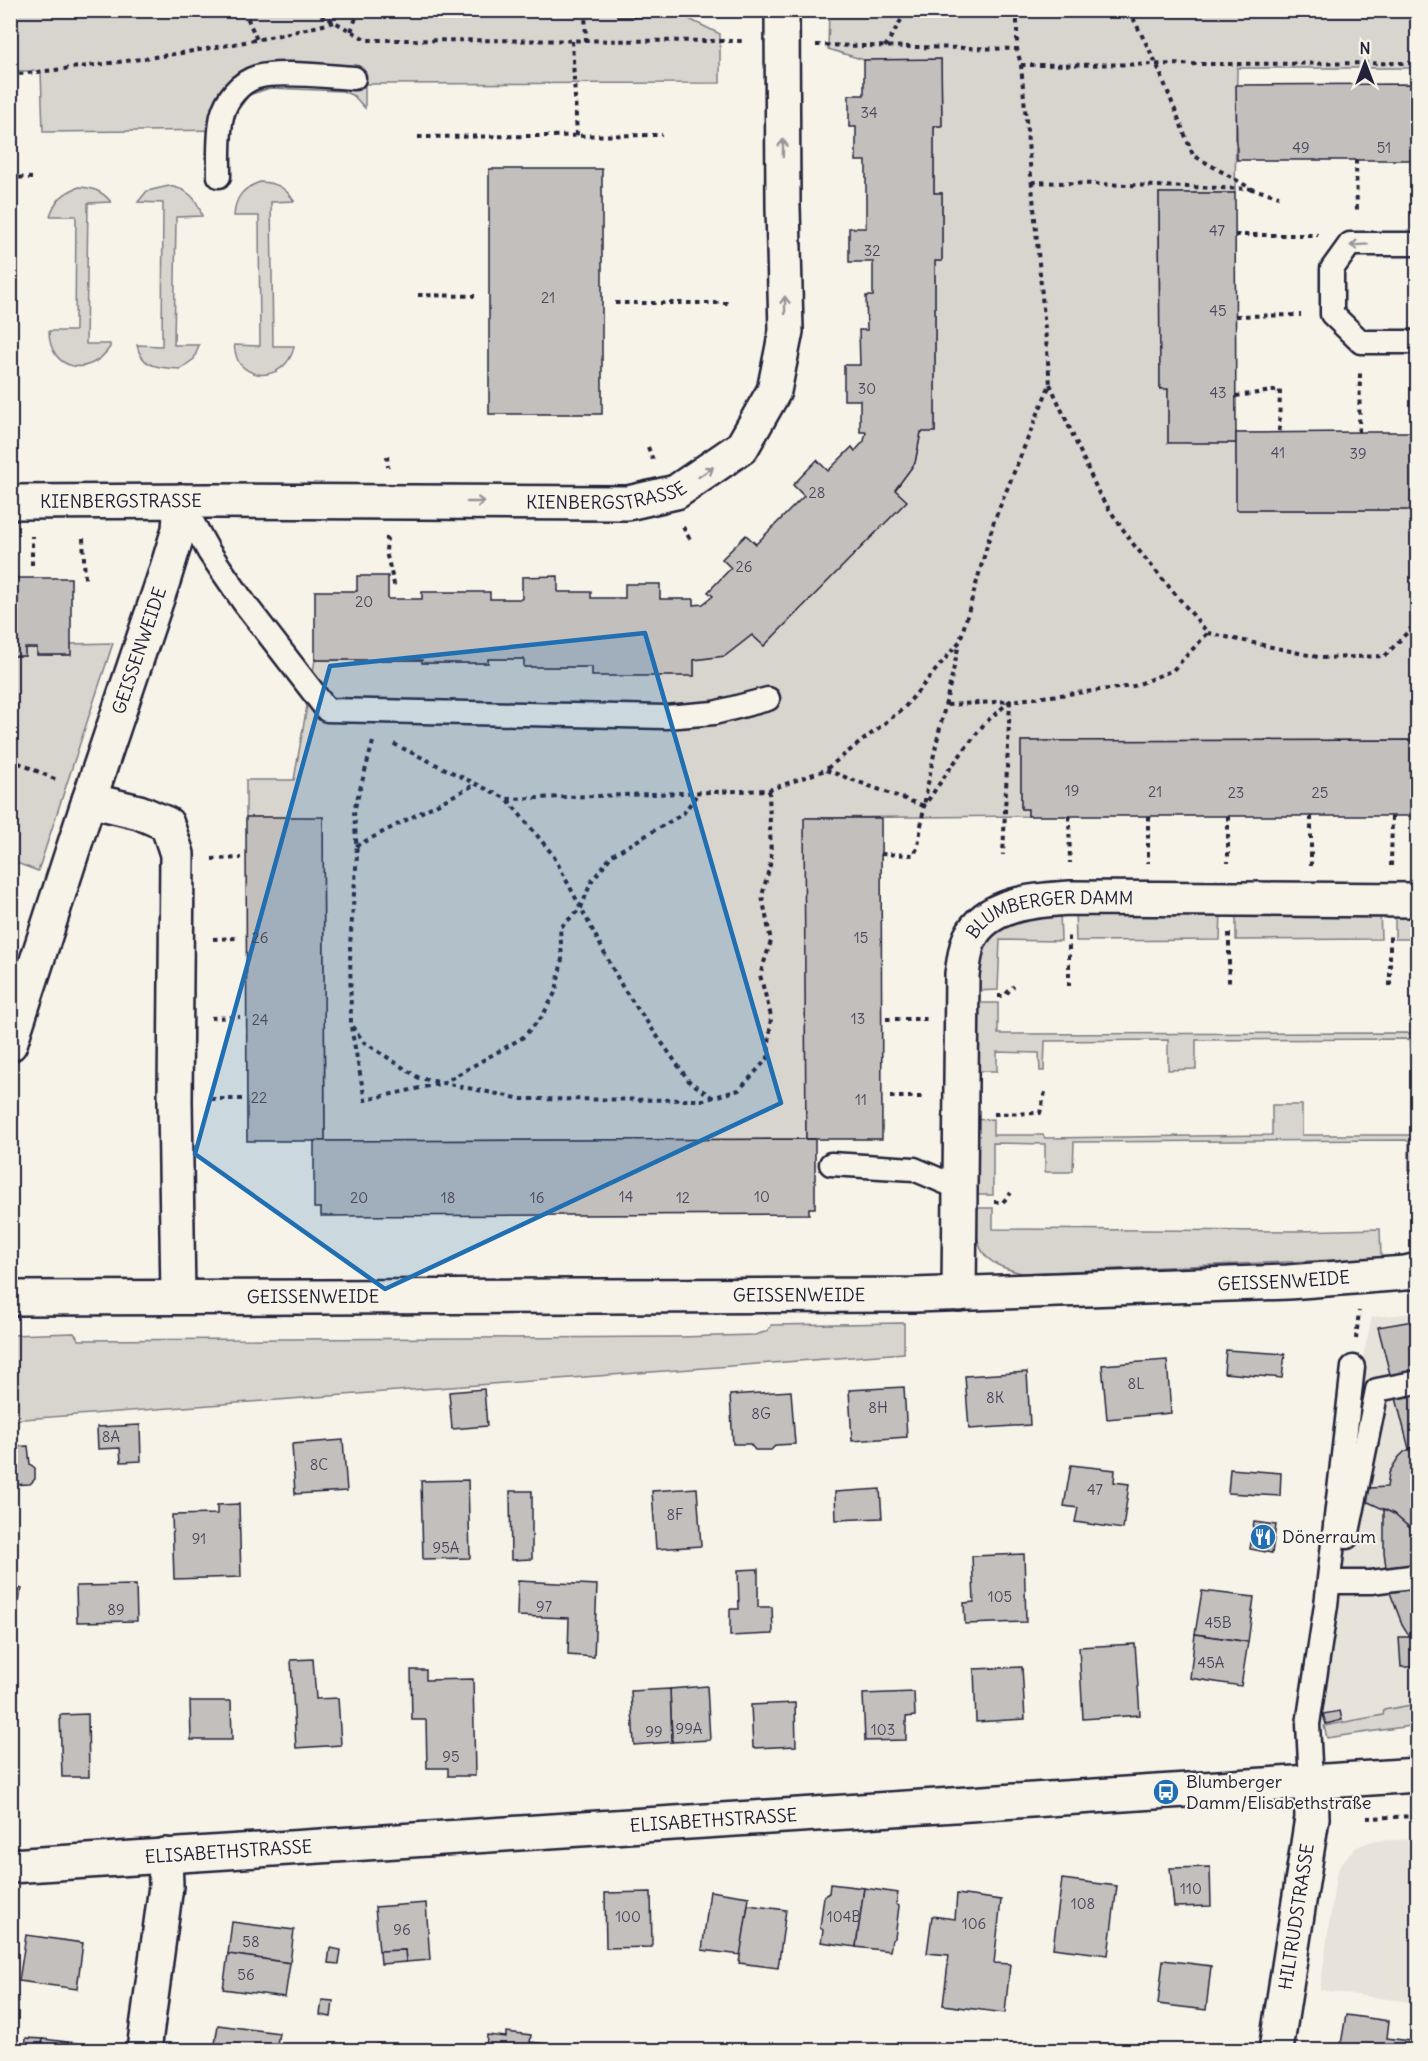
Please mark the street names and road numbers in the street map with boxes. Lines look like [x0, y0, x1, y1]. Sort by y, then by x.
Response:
street label: KIENBERGSTRASSE [526, 476, 691, 514]
street label: KIENBERGSTRASSE [40, 489, 202, 513]
street label: GEISSENWEIDE [107, 584, 171, 717]
street label: BLUMBERGER DAMM [961, 886, 1133, 942]
street label: GEISSENWEIDE [1217, 1265, 1351, 1295]
street label: GEISSENWEIDE [733, 1283, 865, 1307]
street label: GEISSENWEIDE [247, 1285, 379, 1308]
street label: ELISABETHSTRASSE [629, 1803, 798, 1837]
street label: ELISABETHSTRASSE [144, 1834, 313, 1868]
street label: HILTRUDSTRASSE [1274, 1842, 1319, 1991]

